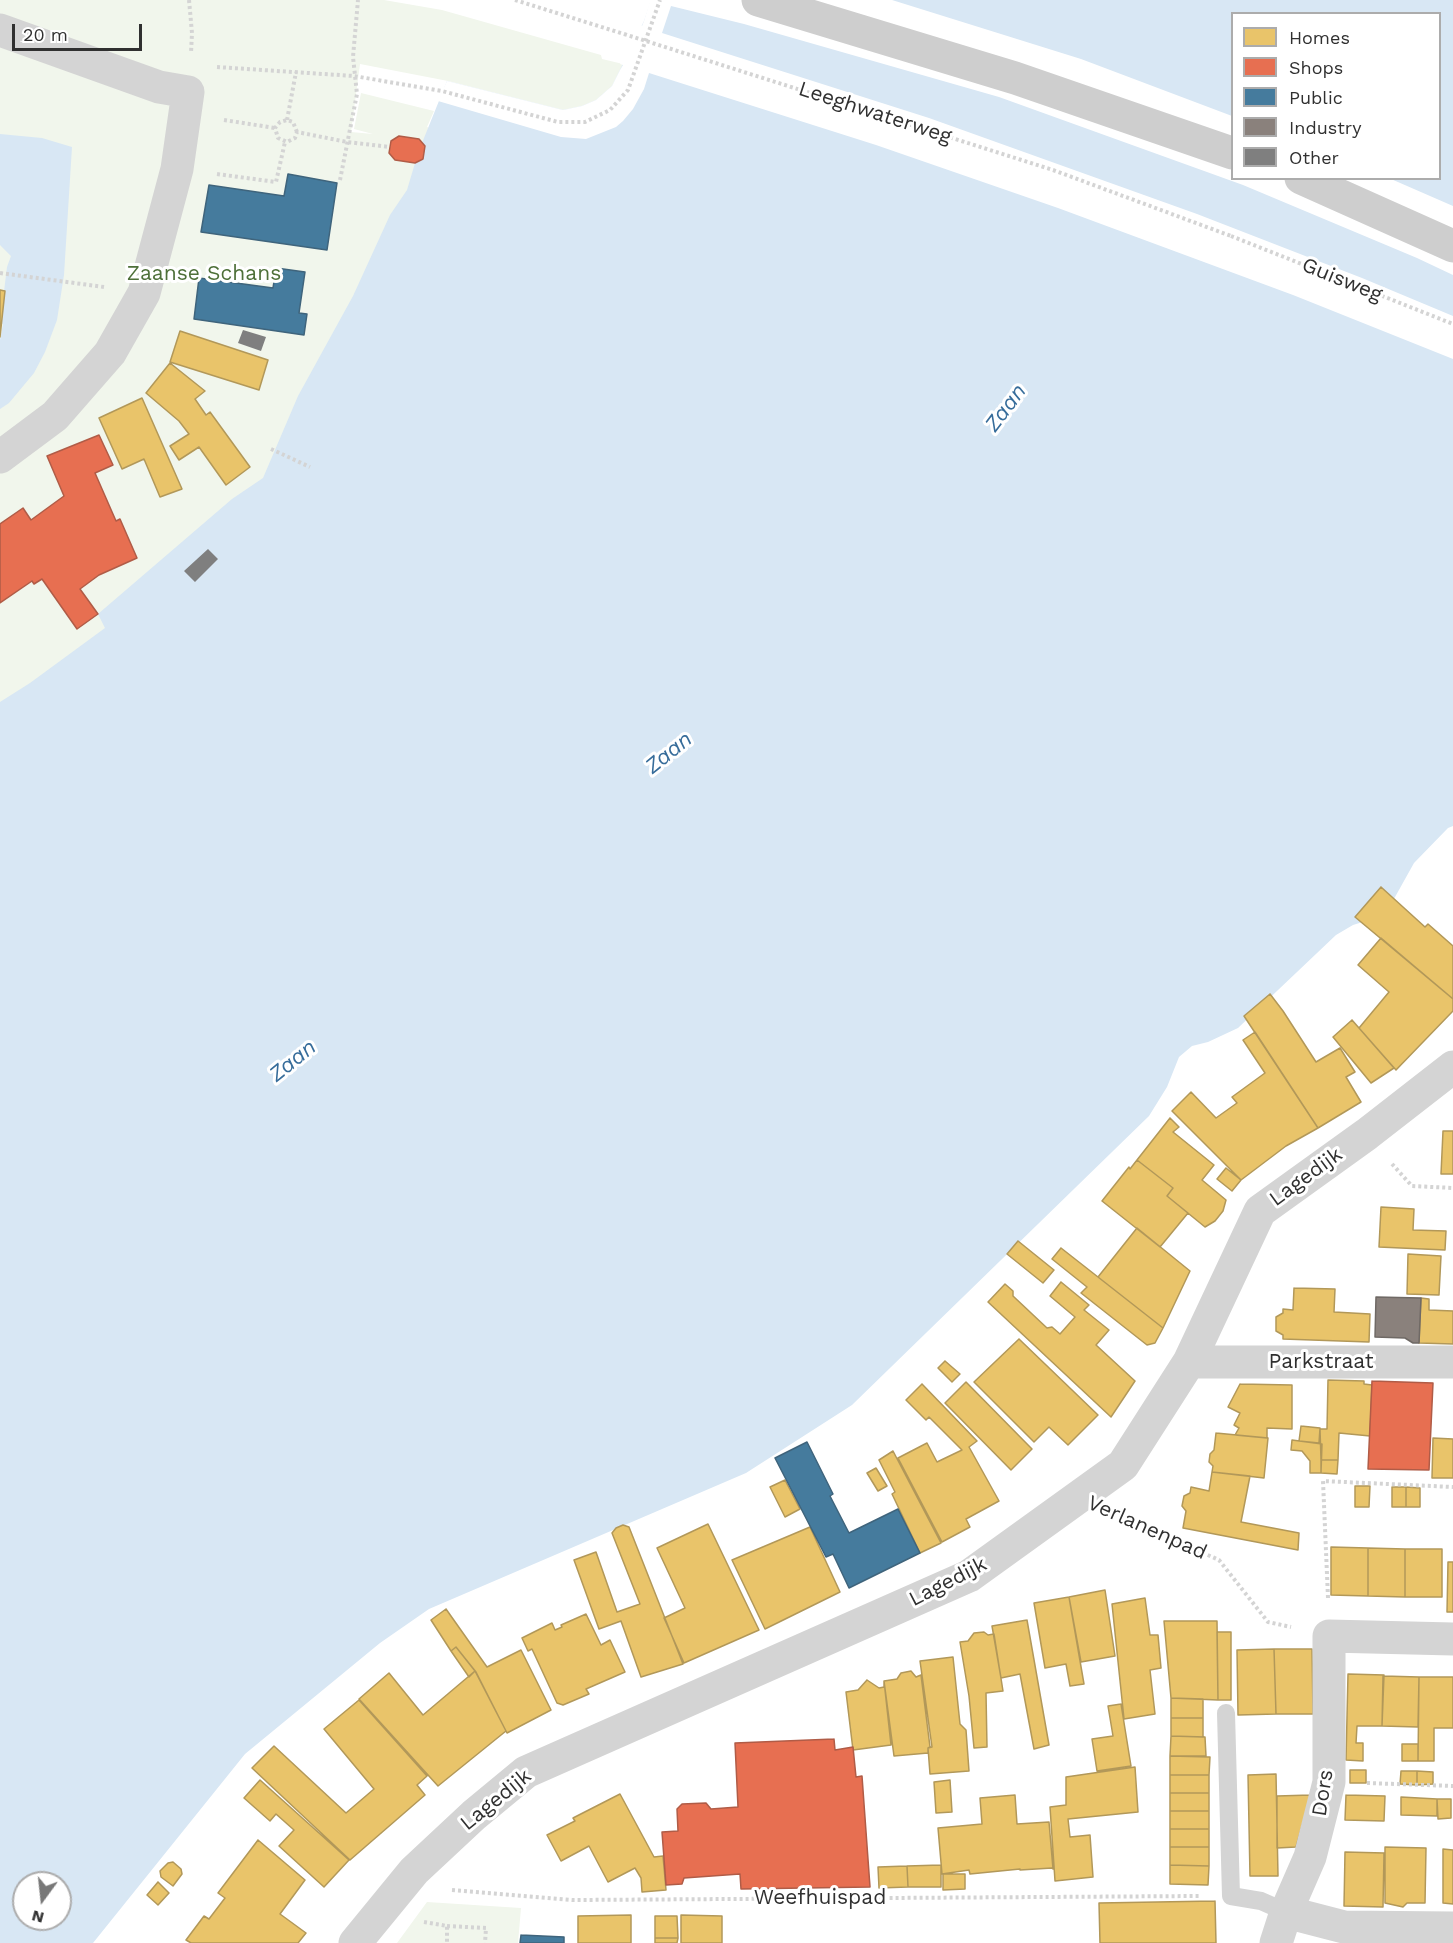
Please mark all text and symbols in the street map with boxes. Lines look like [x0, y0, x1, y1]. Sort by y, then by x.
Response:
scale bar [15, 12, 146, 50]
legend [1231, 12, 1441, 180]
text: 20 m [23, 24, 68, 45]
text: Homes [1289, 27, 1350, 48]
text: Shops [1289, 57, 1343, 78]
street label: Leeghwaterweg [795, 76, 955, 150]
text: Public [1289, 87, 1343, 108]
text: Industry [1289, 117, 1361, 138]
text: Other [1289, 147, 1339, 168]
street label: Guisweg [1298, 252, 1386, 308]
park label: Zaanse Schans [127, 261, 281, 287]
water label: Zaan [980, 379, 1032, 437]
water label: Zaan [640, 726, 698, 780]
water label: Zaan [264, 1034, 322, 1088]
street label: Lagedijk [1265, 1142, 1347, 1212]
street label: Parkstraat [1268, 1349, 1374, 1375]
street label: Verlanenpad [1083, 1490, 1211, 1566]
street label: Lagedijk [905, 1552, 991, 1612]
street label: Lagedijk [455, 1764, 537, 1836]
street label: Dors [1307, 1768, 1339, 1818]
north arrow [12, 1871, 72, 1931]
street label: Weefhuispad [754, 1885, 886, 1911]
text: N [30, 1906, 46, 1928]

